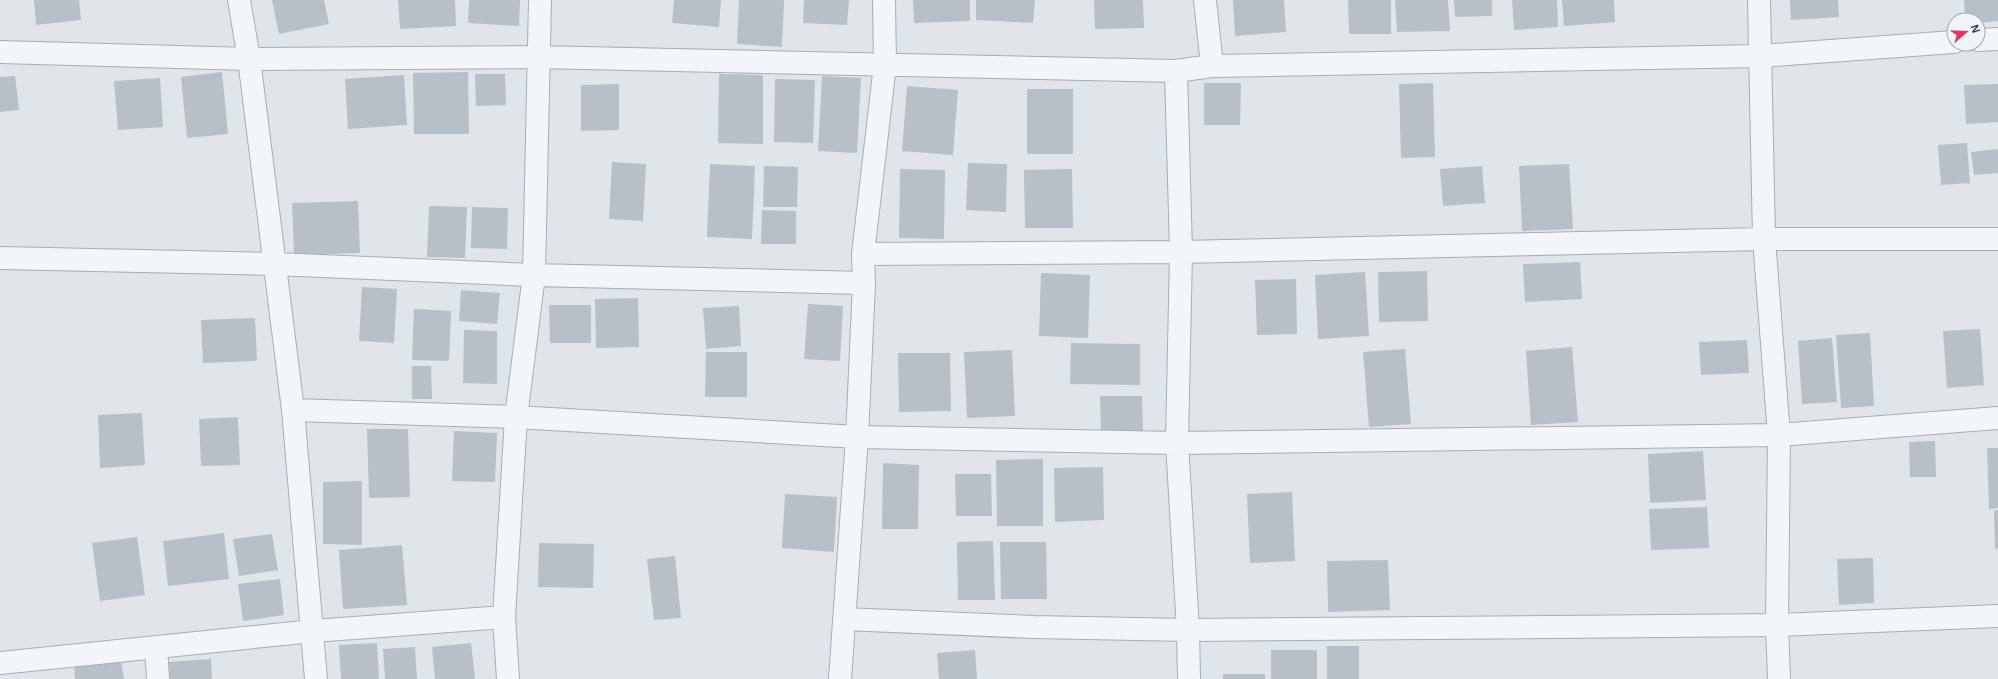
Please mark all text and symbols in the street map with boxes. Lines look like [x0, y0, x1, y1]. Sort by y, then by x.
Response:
north arrow [1946, 12, 1986, 52]
text: N [1968, 23, 1982, 35]

